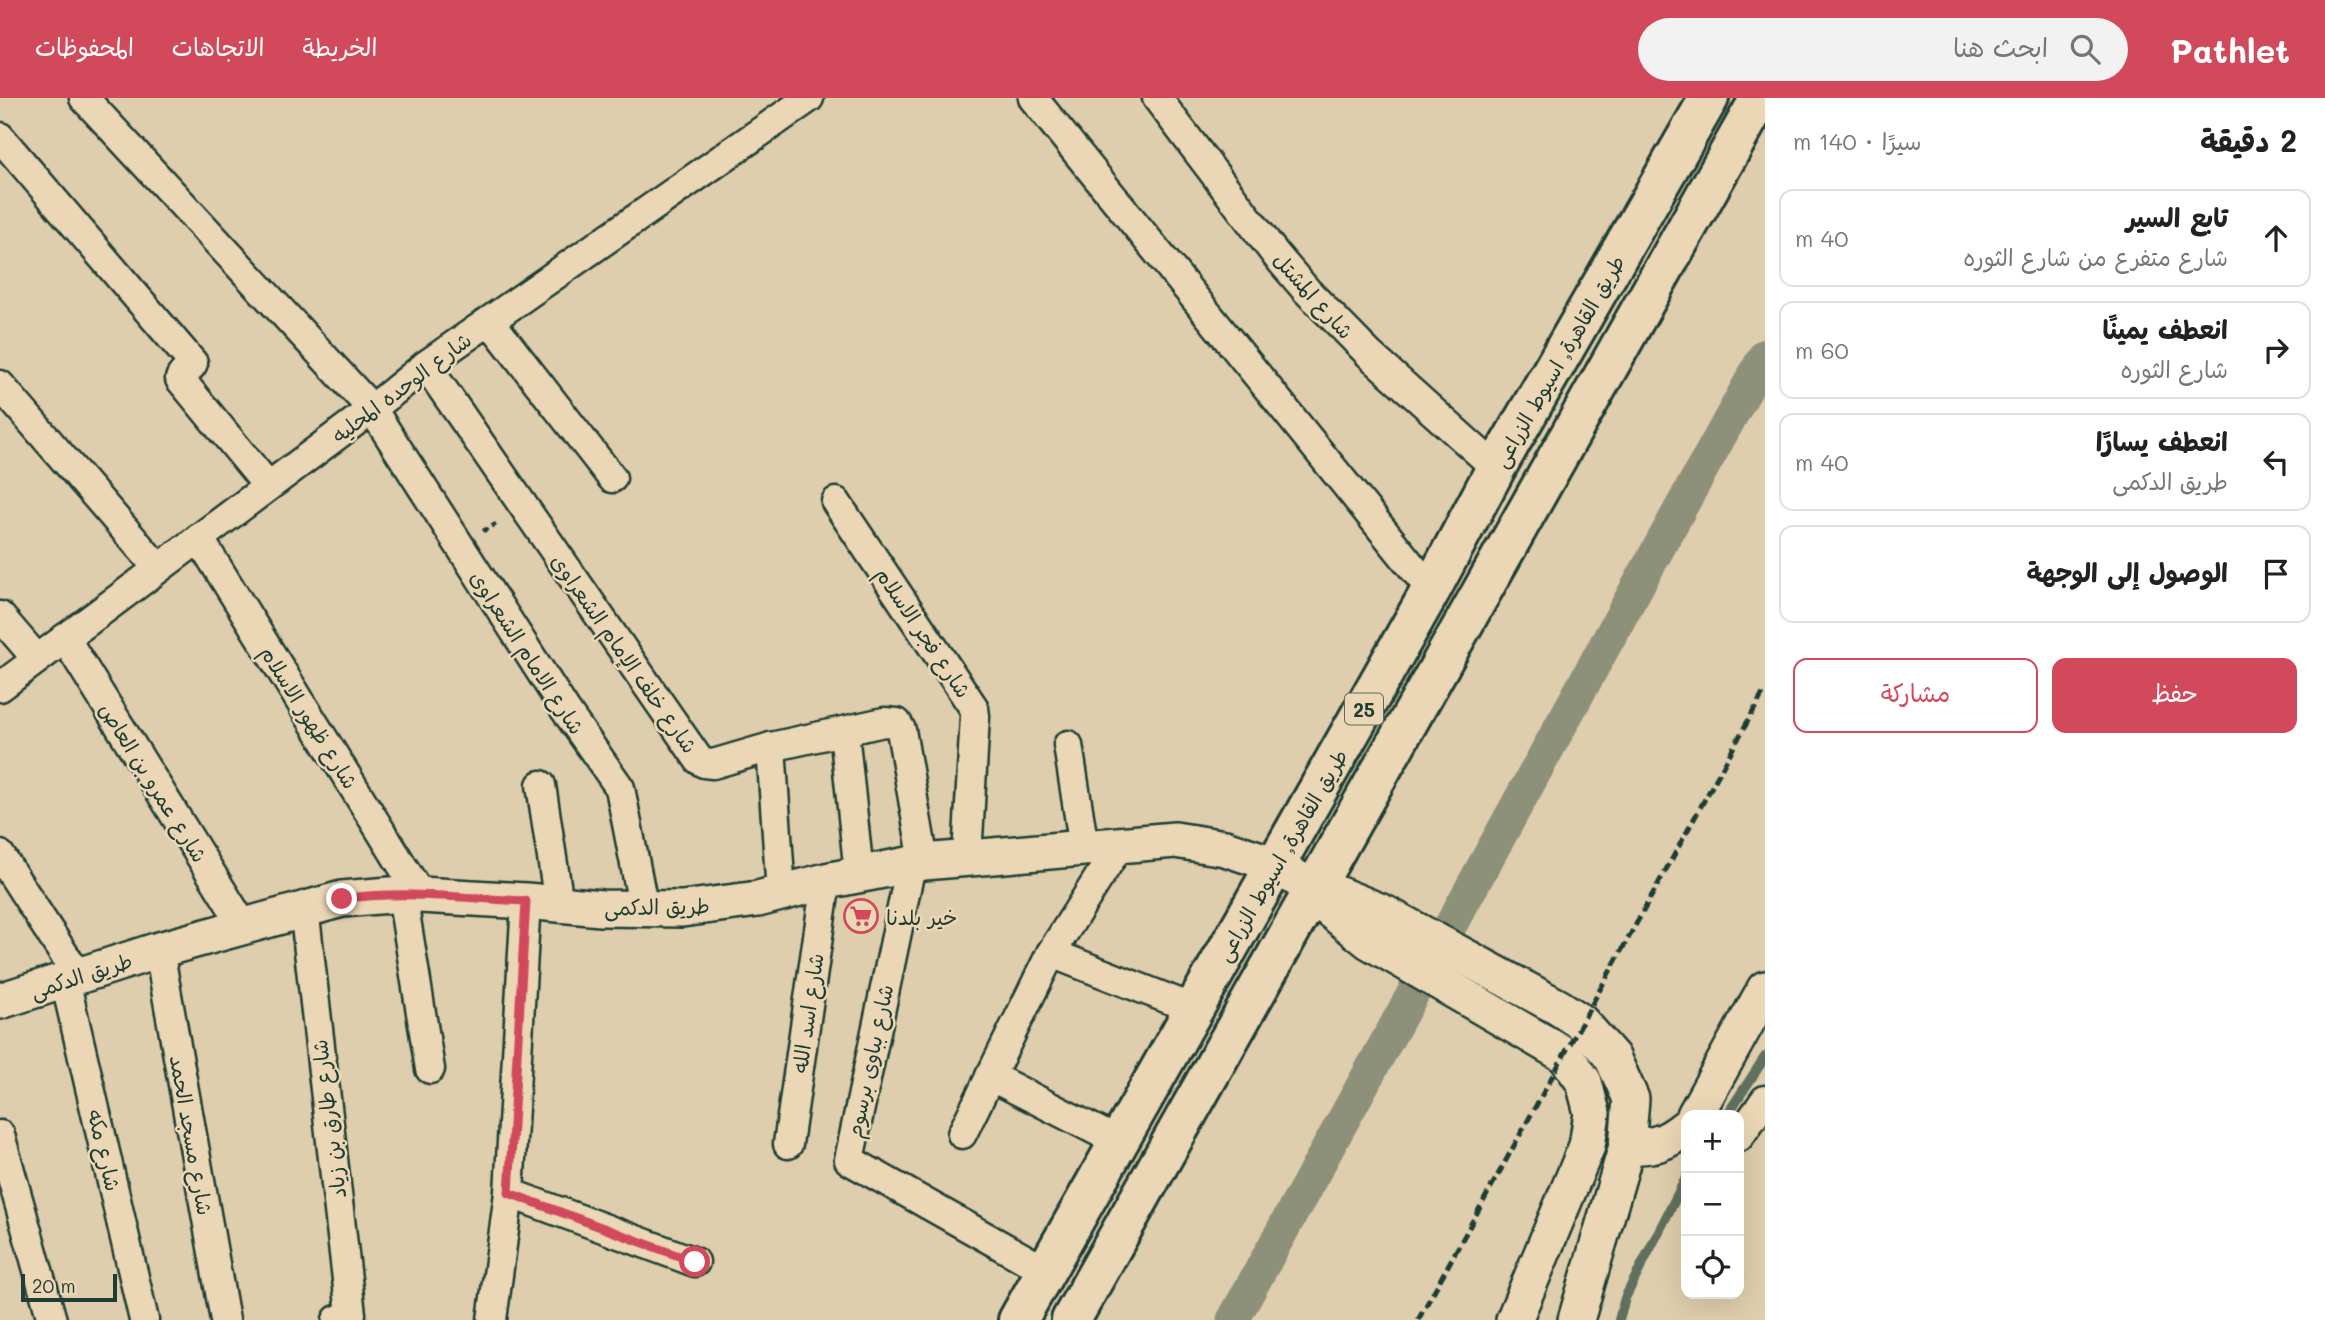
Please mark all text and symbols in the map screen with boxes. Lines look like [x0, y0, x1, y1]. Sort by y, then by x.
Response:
search box [1638, 18, 2128, 81]
text: Pathlet [2170, 28, 2290, 71]
text: ابحث هنا [1953, 30, 2048, 64]
icon: search [2066, 30, 2104, 68]
text: المحفوظات [35, 31, 134, 62]
text: الاتجاهات [172, 31, 265, 62]
text: الخريطة [303, 31, 377, 62]
text: 2 دقيقة [2200, 120, 2297, 160]
text: سيرًا · 140 m [1793, 126, 1921, 156]
text: تابع السير [2126, 200, 2228, 234]
icon: ahead [2257, 219, 2295, 257]
text: 40 m [1795, 223, 1848, 253]
text: شارع متفرع من شارع الثوره [1963, 242, 2228, 272]
street label: شارع المشتل [1266, 246, 1360, 346]
street label: طريق القاهرة, اسيوط الزراعى [1486, 250, 1632, 473]
text: انعطف يمينًا [2103, 312, 2228, 346]
street label: شارع الوحده المحليه [326, 326, 478, 451]
icon: right [2257, 331, 2295, 369]
text: 60 m [1795, 335, 1849, 365]
text: شارع الثوره [2120, 354, 2228, 384]
text: انعطف يسارًا [2096, 424, 2228, 458]
icon: left [2257, 443, 2295, 481]
text: 40 m [1795, 447, 1848, 477]
text: طريق الدكمى [2112, 466, 2228, 496]
street label: شارع خلف الإمام الشعراوى [543, 548, 704, 760]
text: الوصول إلى الوجهة [2026, 555, 2228, 589]
icon: arrive [2257, 555, 2295, 593]
street label: شارع فجر الاسلام [867, 561, 978, 705]
street label: شارع الامام الشعراوى [462, 565, 591, 741]
street label: شارع ظهور الاسلام [252, 640, 365, 796]
button: مشاركة [1793, 658, 2038, 733]
button: حفظ [2052, 658, 2297, 733]
road number: 25 [1345, 694, 1383, 724]
street label: شارع عمرو بن العاص [91, 697, 214, 869]
street label: طريق القاهرة, اسيوط الزراعى [1209, 744, 1355, 967]
route end [326, 883, 357, 914]
street label: طريق الدكمى [604, 892, 710, 921]
supermarket icon: خير بلدنا [842, 897, 880, 935]
place label: خير بلدنا [886, 903, 957, 931]
street label: طريق الدكمى [27, 946, 136, 1005]
street label: شارع اسد الله [785, 951, 832, 1075]
street label: شارع بباوى برسوم [840, 982, 902, 1141]
street label: شارع طارق بن زياد [305, 1038, 354, 1200]
street label: شارع مسجد الحمد [162, 1053, 219, 1218]
street label: شارع مكه [80, 1106, 128, 1194]
map controls [1681, 1110, 1744, 1299]
button: + [1681, 1110, 1744, 1173]
button: − [1681, 1173, 1744, 1236]
button: locate [1681, 1236, 1744, 1299]
route start [679, 1246, 710, 1277]
scale bar [21, 1271, 117, 1303]
text: 20 m [32, 1273, 76, 1298]

